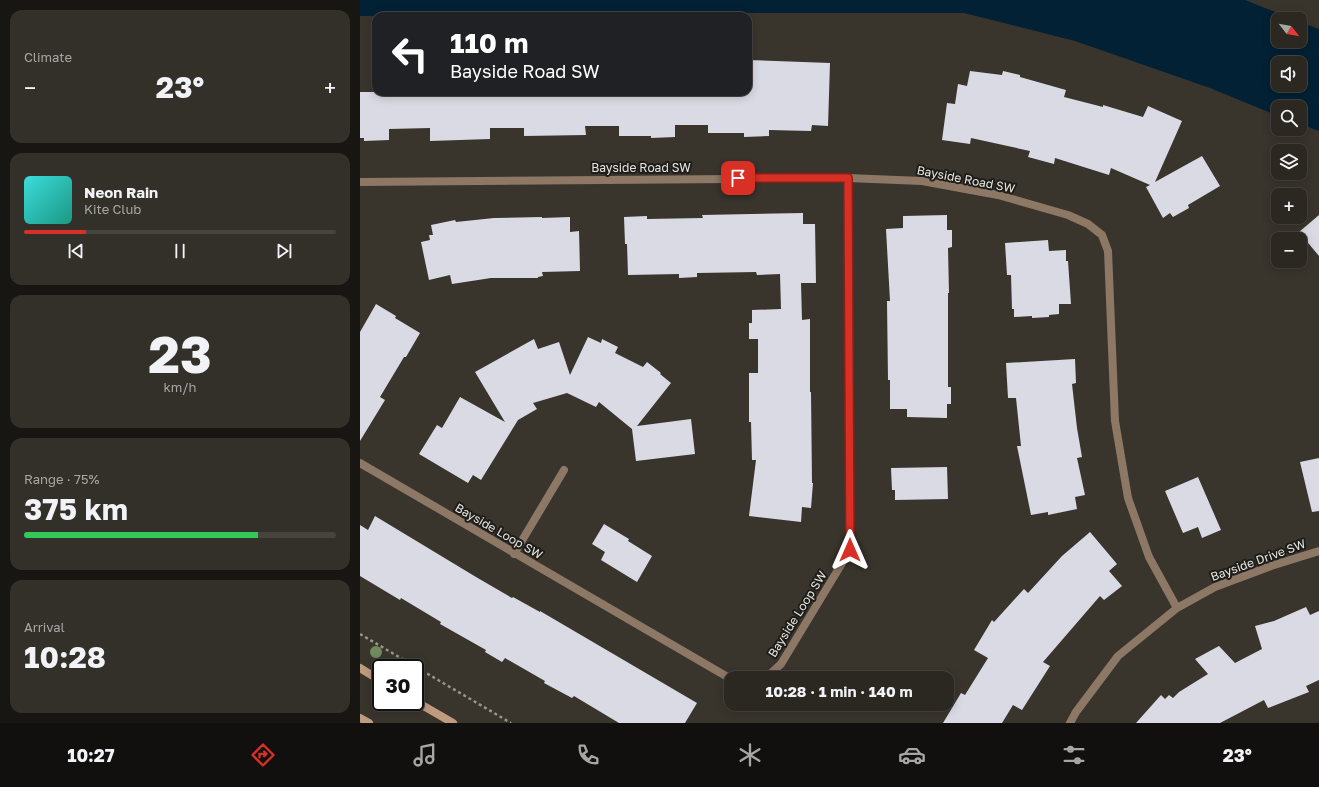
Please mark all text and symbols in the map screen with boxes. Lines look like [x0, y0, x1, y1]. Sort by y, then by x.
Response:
north arrow [1271, 12, 1307, 48]
map controls [1271, 12, 1307, 268]
text: 110 m [450, 26, 529, 59]
icon: left [384, 28, 436, 80]
text: Climate [24, 49, 72, 65]
button: sound [1271, 56, 1307, 92]
text: Bayside Road SW [450, 60, 600, 82]
text: 23° [156, 69, 204, 105]
text: − [24, 74, 36, 101]
text: + [324, 74, 336, 101]
button: search [1271, 100, 1307, 136]
button: layers [1271, 144, 1307, 180]
street label: Bayside Road SW [591, 160, 691, 175]
pin [721, 161, 755, 195]
street label: Bayside Road SW [916, 162, 1017, 196]
icon: arrive [727, 167, 749, 189]
text: Neon Rain [84, 183, 158, 201]
button: + [1271, 188, 1307, 224]
text: Kite Club [84, 201, 141, 217]
button: − [1271, 232, 1307, 268]
icon: previous [65, 240, 87, 262]
icon: pause [169, 240, 191, 262]
icon: next [273, 240, 295, 262]
text: 23 [148, 322, 212, 384]
text: km/h [163, 379, 197, 395]
text: Range · 75% [24, 471, 99, 487]
text: 375 km [24, 491, 128, 527]
street label: Bayside Loop SW [452, 500, 546, 562]
position arrow [829, 529, 871, 571]
street label: Bayside Drive SW [1208, 536, 1308, 584]
street label: Bayside Loop SW [764, 568, 830, 660]
text: Arrival [24, 619, 65, 635]
text: 10:28 [24, 639, 106, 675]
speed limit sign: 30 [372, 659, 424, 711]
text: 10:28 · 1 min · 140 m [765, 682, 913, 700]
icon: directions [249, 741, 277, 769]
icon: music [411, 741, 439, 769]
icon: phone [574, 741, 602, 769]
icon: climate [736, 741, 764, 769]
icon: car [898, 741, 926, 769]
icon: filters [1060, 741, 1088, 769]
text: 10:27 [67, 744, 115, 766]
text: 23° [1223, 744, 1252, 766]

